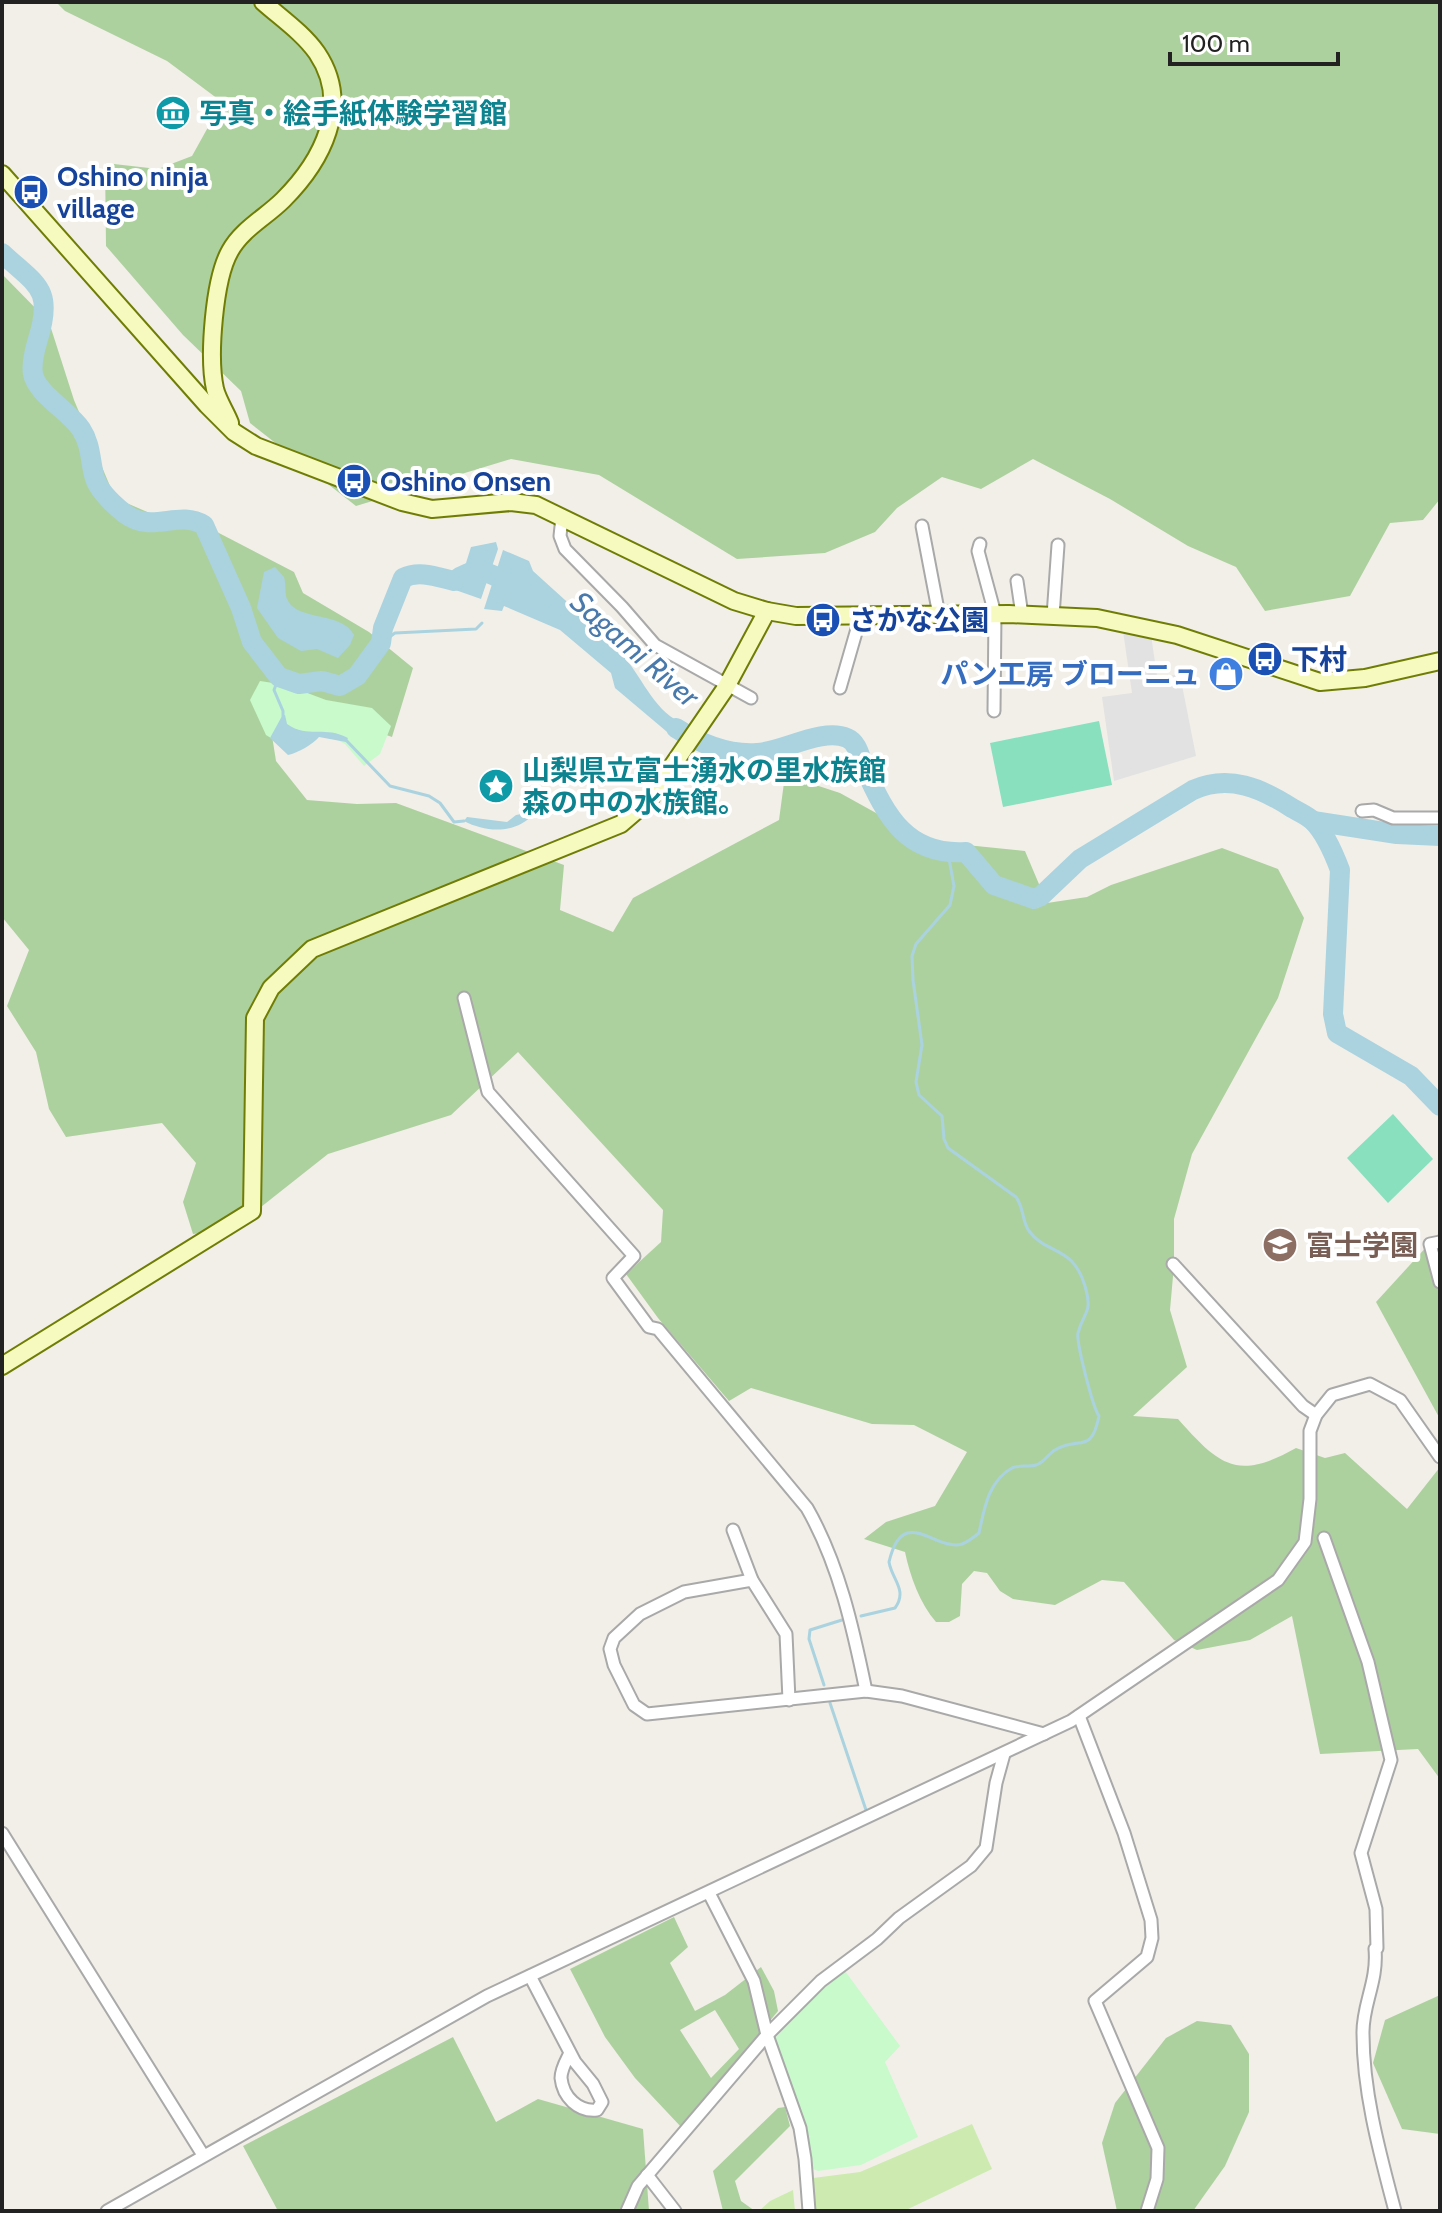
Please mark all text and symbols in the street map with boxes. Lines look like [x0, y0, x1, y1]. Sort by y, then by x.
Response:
scale bar [1170, 16, 1338, 66]
text: 100 m [1182, 29, 1250, 58]
museum icon: 写真・絵手紙体験学習館 [154, 94, 192, 132]
place label: 写真・絵手紙体験学習館 [199, 96, 507, 130]
place label: Oshino ninja village [57, 159, 208, 225]
bus stop icon: Oshino ninja village [12, 173, 50, 211]
bus stop icon: Oshino Onsen [335, 462, 373, 500]
place label: Oshino Onsen [380, 464, 551, 498]
water label: Sagami River [563, 583, 708, 716]
bus stop icon: さかな公園 [804, 601, 842, 639]
place label: さかな公園 [849, 603, 989, 637]
bus stop icon: 下村 [1246, 640, 1284, 678]
place label: 下村 [1291, 642, 1347, 676]
shop icon: パン工房 ブローニュ [1207, 655, 1245, 693]
place label: パン工房 ブローニュ [940, 657, 1200, 691]
place label: 山梨県立富士湧水の里水族館 森の中の水族館。 [522, 753, 886, 819]
place icon: 山梨県立富士湧水の里水族館 森の中の水族館。 [477, 767, 515, 805]
school or university icon: 富士学園 [1261, 1226, 1299, 1264]
place label: 富士学園 [1306, 1228, 1418, 1262]

